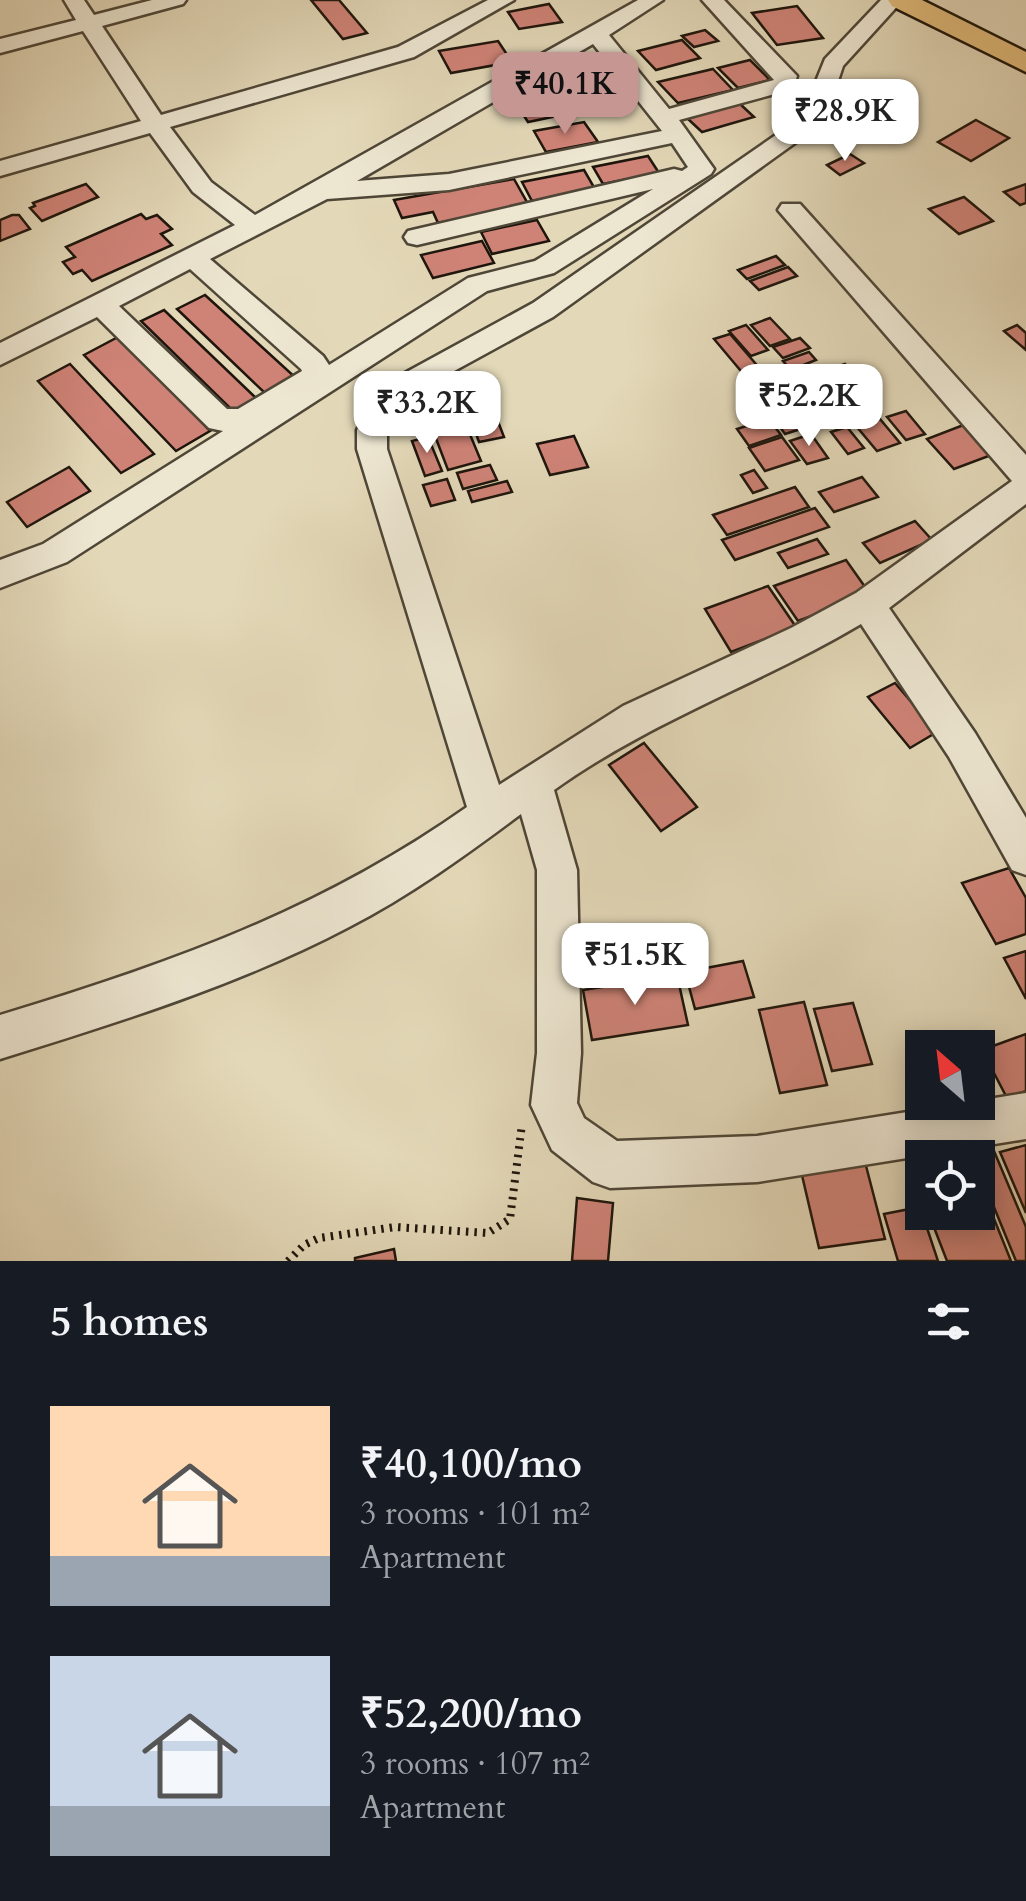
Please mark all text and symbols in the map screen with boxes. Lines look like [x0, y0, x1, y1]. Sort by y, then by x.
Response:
pin: ₹40.1K [484, 52, 646, 137]
text: ₹40.1K [514, 62, 616, 106]
pin: ₹28.9K [764, 79, 926, 164]
text: ₹28.9K [794, 89, 896, 133]
pin: ₹52.2K [728, 364, 890, 449]
pin: ₹33.2K [346, 371, 508, 456]
text: ₹52.2K [758, 374, 860, 418]
text: ₹33.2K [376, 381, 478, 425]
pin: ₹51.5K [554, 923, 716, 1008]
text: ₹51.5K [584, 933, 686, 977]
north arrow [905, 1030, 995, 1120]
map controls [905, 1030, 995, 1230]
button: locate [905, 1140, 995, 1230]
text: 5 homes [50, 1293, 208, 1350]
icon: filters [921, 1294, 976, 1349]
text: ₹40,100/mo [360, 1435, 582, 1492]
icon: home [130, 1446, 250, 1566]
text: 3 rooms · 101 m² [360, 1492, 590, 1536]
text: Apartment [360, 1536, 505, 1580]
text: ₹52,200/mo [360, 1685, 582, 1742]
icon: home [130, 1696, 250, 1816]
text: 3 rooms · 107 m² [360, 1742, 590, 1786]
text: Apartment [360, 1786, 505, 1830]

